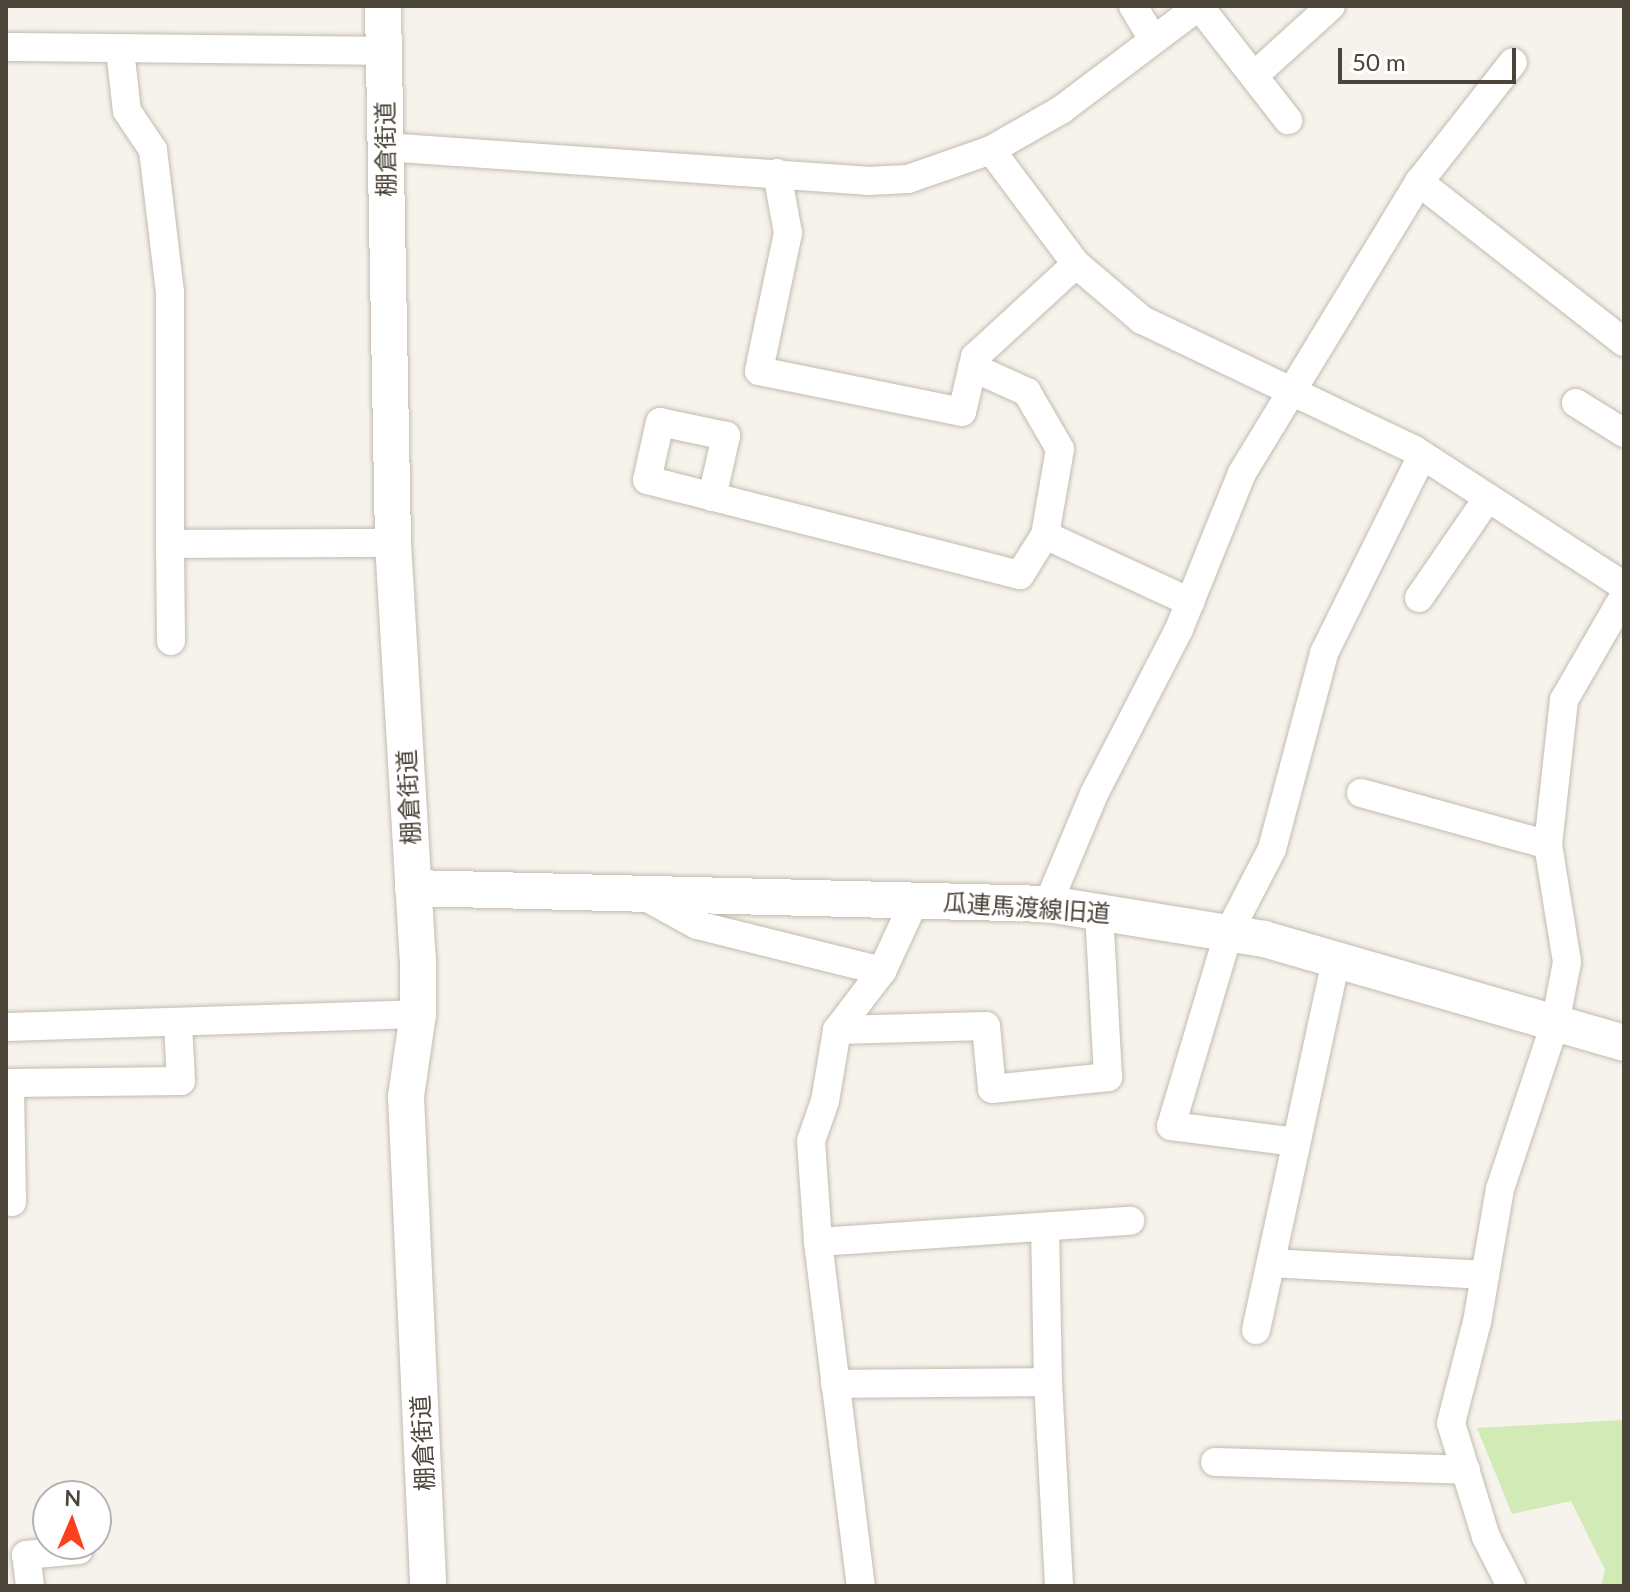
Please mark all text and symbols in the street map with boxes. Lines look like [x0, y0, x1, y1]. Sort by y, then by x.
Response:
scale bar [1342, 32, 1520, 82]
text: 50 m [1352, 47, 1406, 76]
street label: 棚倉街道 [370, 101, 400, 197]
street label: 棚倉街道 [391, 748, 425, 846]
street label: 瓜連馬渡線旧道 [942, 887, 1112, 927]
street label: 棚倉街道 [405, 1394, 439, 1492]
north arrow [32, 1480, 112, 1560]
text: N [64, 1484, 82, 1511]

